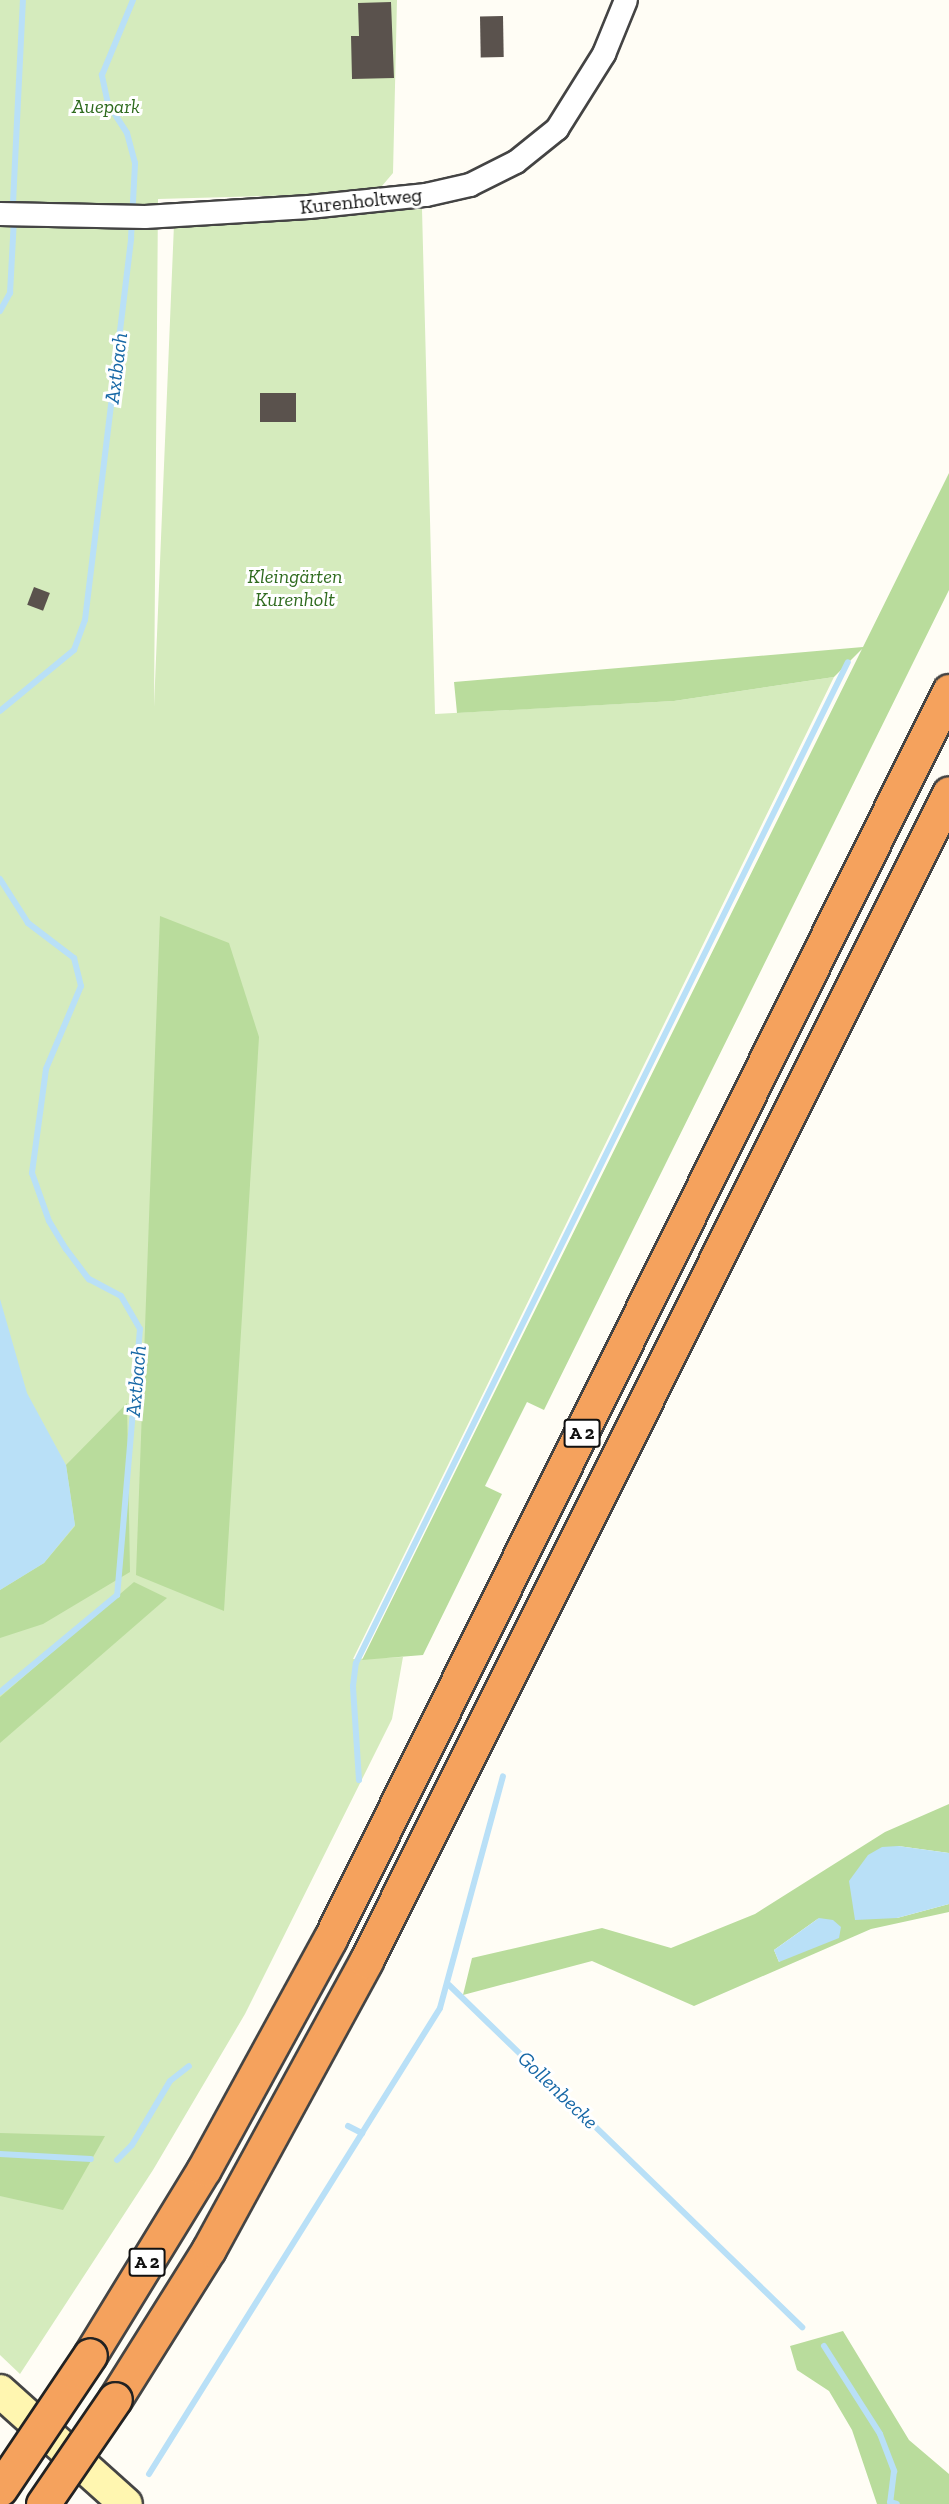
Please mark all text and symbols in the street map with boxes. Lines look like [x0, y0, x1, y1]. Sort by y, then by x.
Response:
park label: Auepark [72, 94, 140, 118]
street label: Kurenholtweg [299, 183, 423, 219]
water label: Axtbach [99, 331, 133, 405]
park label: Kleingärten Kurenholt [248, 564, 342, 611]
water label: Axtbach [120, 1344, 152, 1418]
road number: A 2 [562, 1418, 602, 1448]
water label: Gollenbecke [513, 2046, 603, 2134]
road number: A 2 [128, 2247, 166, 2277]

